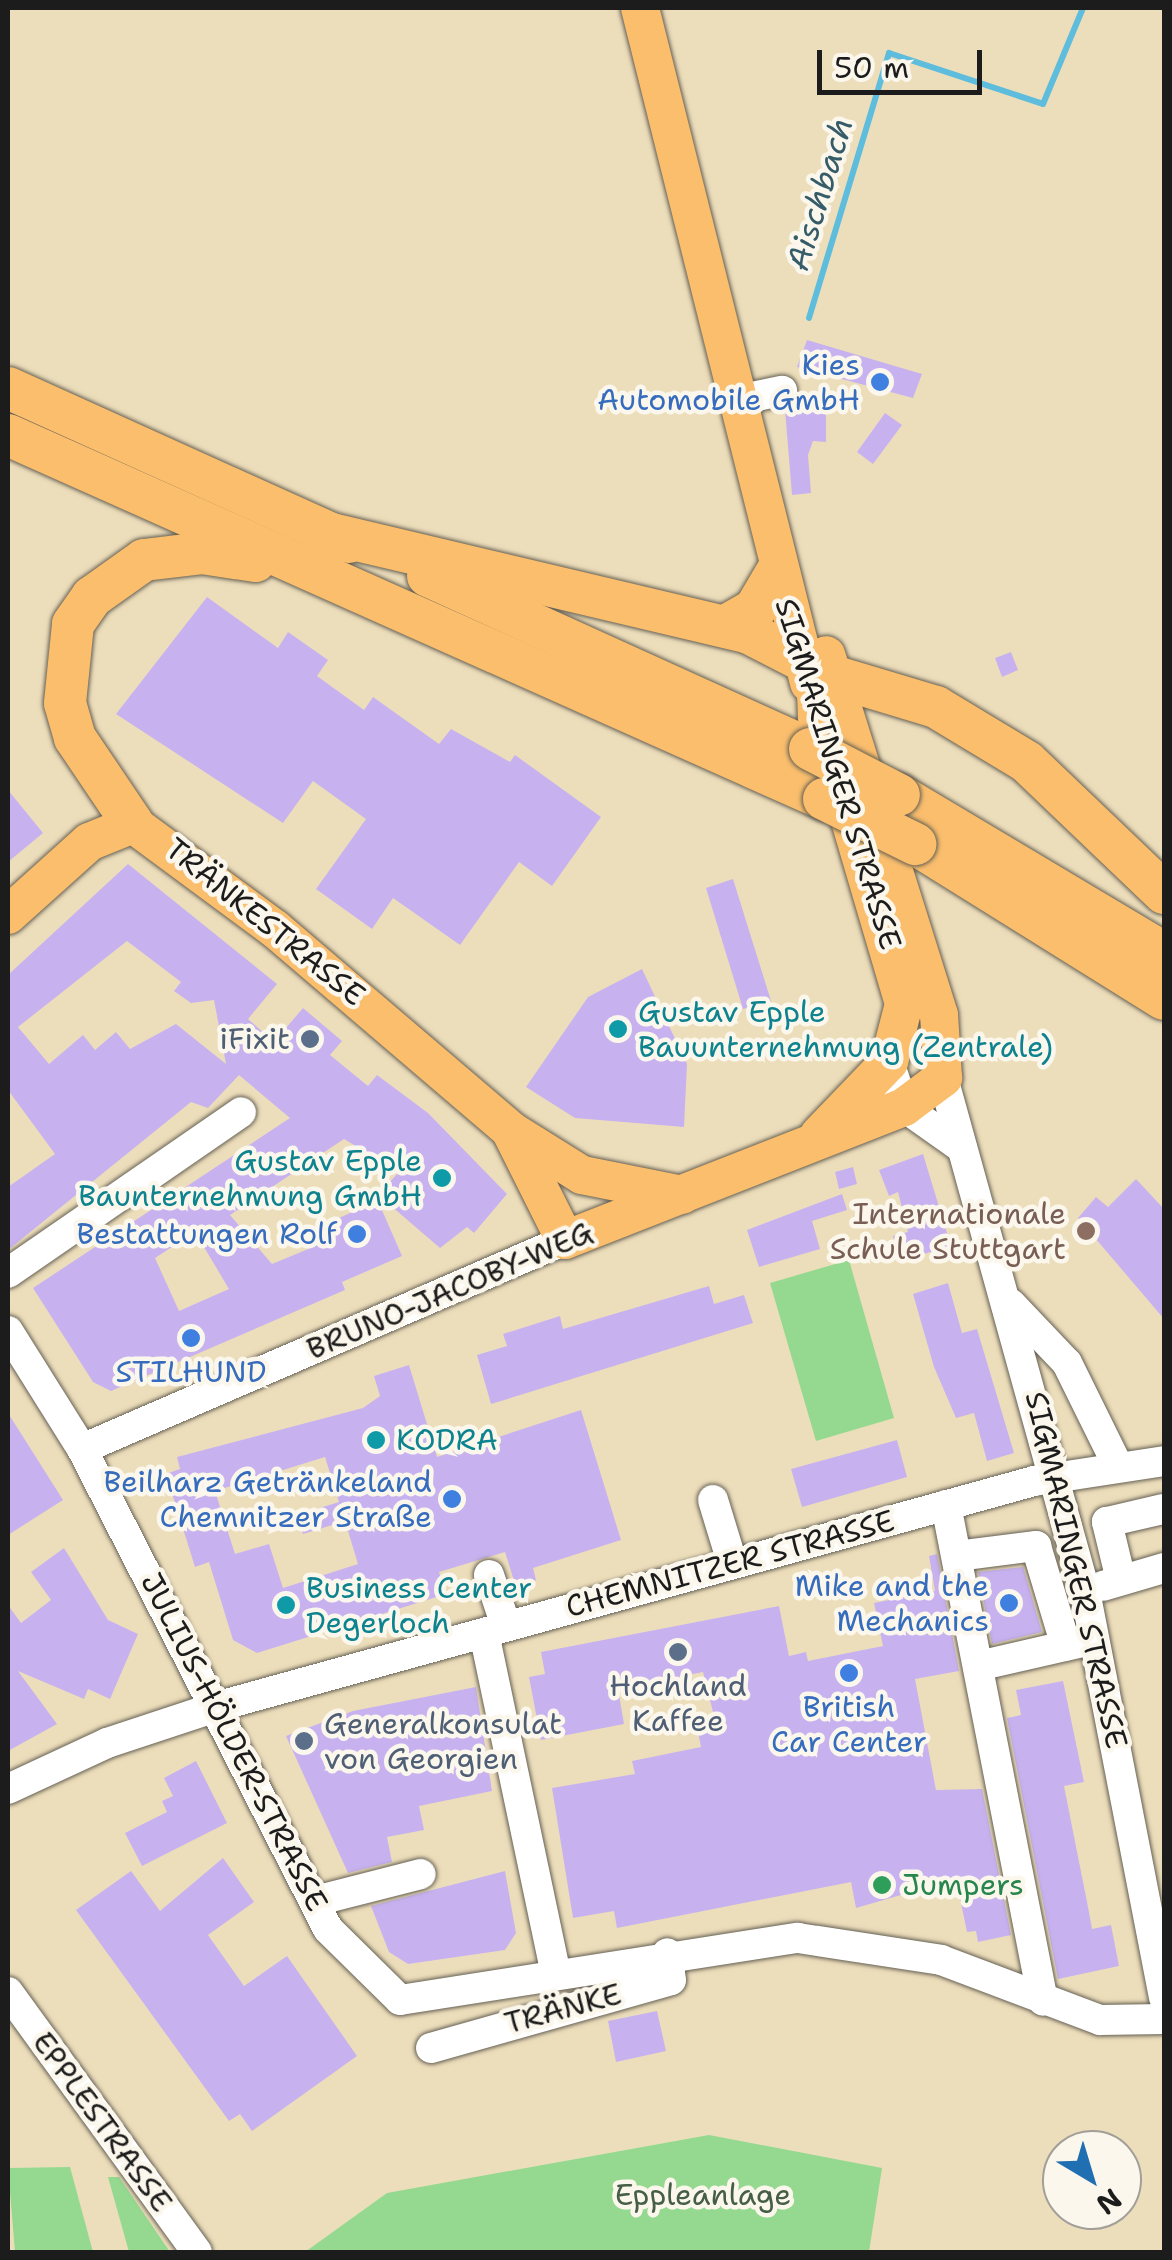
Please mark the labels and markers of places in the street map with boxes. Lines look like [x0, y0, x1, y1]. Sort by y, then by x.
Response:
place label: Kies Automobile GmbH [597, 347, 860, 418]
marker: Kies Automobile GmbH [869, 371, 891, 393]
place label: Gustav Epple Bauunternehmung (Zentrale) [638, 994, 1053, 1064]
marker: Gustav Epple Bauunternehmung (Zentrale) [607, 1018, 629, 1040]
place label: iFixit [219, 1021, 290, 1057]
marker: iFixit [299, 1028, 321, 1050]
place label: Gustav Epple Baunternehmung GmbH [78, 1143, 422, 1214]
marker: Gustav Epple Baunternehmung GmbH [431, 1167, 453, 1189]
place label: Internationale Schule Stuttgart [830, 1196, 1066, 1266]
place label: Bestattungen Rolf [76, 1216, 337, 1252]
marker: Internationale Schule Stuttgart [1075, 1220, 1097, 1242]
marker: Bestattungen Rolf [346, 1223, 368, 1245]
marker: STILHUND [180, 1327, 202, 1349]
place label: STILHUND [115, 1354, 267, 1390]
place label: KODRA [396, 1422, 498, 1458]
marker: KODRA [365, 1429, 387, 1451]
place label: Beilharz Getränkeland Chemnitzer Straße [104, 1464, 432, 1534]
marker: Beilharz Getränkeland Chemnitzer Straße [441, 1488, 463, 1510]
place label: Mike and the Mechanics [795, 1568, 989, 1638]
place label: Business Center Degerloch [306, 1570, 532, 1640]
marker: Mike and the Mechanics [998, 1592, 1020, 1614]
marker: Business Center Degerloch [275, 1594, 297, 1616]
marker: Hochland Kaffee [667, 1641, 689, 1663]
marker: British Car Center [838, 1662, 860, 1684]
place label: Hochland Kaffee [609, 1668, 747, 1738]
place label: British Car Center [771, 1689, 927, 1760]
place label: Generalkonsulat von Georgien [324, 1706, 562, 1776]
marker: Generalkonsulat von Georgien [293, 1730, 315, 1752]
place label: Jumpers [902, 1867, 1024, 1903]
marker: Jumpers [871, 1874, 893, 1896]

